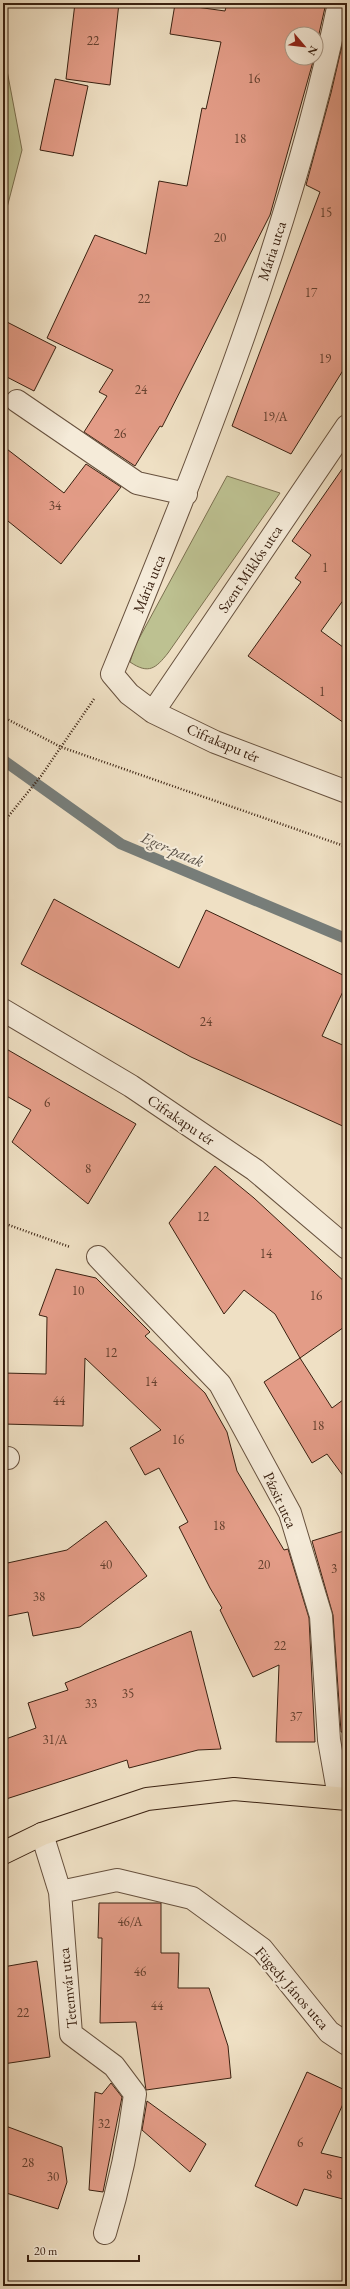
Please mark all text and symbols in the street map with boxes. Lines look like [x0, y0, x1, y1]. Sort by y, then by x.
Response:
north arrow [284, 26, 324, 66]
house number: 22 [87, 32, 100, 49]
text: N [305, 43, 321, 58]
house number: 16 [248, 70, 260, 87]
house number: 18 [234, 130, 246, 147]
house number: 15 [320, 204, 332, 221]
street label: Mária utca [253, 219, 290, 283]
house number: 20 [214, 229, 226, 246]
house number: 17 [305, 284, 318, 301]
house number: 22 [138, 290, 151, 307]
house number: 19 [319, 350, 332, 367]
house number: 24 [135, 381, 148, 398]
house number: 19/A [262, 408, 289, 425]
house number: 26 [114, 425, 126, 442]
house number: 34 [49, 497, 62, 514]
street label: Szent Miklós utca [213, 521, 286, 616]
street label: Mária utca [128, 552, 169, 616]
house number: 1 [322, 559, 328, 576]
house number: 1 [319, 683, 325, 700]
street label: Cifrakapu tér [184, 719, 263, 766]
water label: Eger-patak [137, 827, 208, 872]
house number: 24 [200, 1013, 213, 1030]
street label: Cifrakapu tér [144, 1090, 219, 1149]
house number: 6 [44, 1094, 50, 1111]
house number: 8 [85, 1160, 91, 1177]
house number: 12 [197, 1208, 210, 1225]
house number: 14 [260, 1245, 273, 1262]
house number: 10 [72, 1282, 84, 1299]
house number: 16 [310, 1287, 322, 1304]
house number: 12 [105, 1344, 118, 1361]
house number: 14 [145, 1373, 158, 1390]
house number: 44 [53, 1392, 66, 1409]
house number: 18 [312, 1417, 324, 1434]
house number: 16 [172, 1431, 184, 1448]
street label: Pázsit utca [259, 1469, 302, 1531]
house number: 18 [213, 1517, 225, 1534]
house number: 40 [100, 1556, 112, 1573]
house number: 20 [258, 1556, 270, 1573]
house number: 3 [331, 1560, 337, 1577]
house number: 38 [33, 1588, 45, 1605]
house number: 22 [274, 1637, 287, 1654]
house number: 35 [122, 1685, 134, 1702]
house number: 33 [85, 1695, 97, 1712]
house number: 37 [290, 1708, 303, 1725]
house number: 31/A [42, 1731, 69, 1748]
house number: 46/A [117, 1913, 144, 1930]
street label: Fügedy János utca [251, 1942, 334, 2033]
street label: Tetemvár utca [54, 1947, 81, 2029]
house number: 46 [134, 1963, 146, 1980]
house number: 44 [151, 1997, 164, 2014]
house number: 22 [17, 2004, 30, 2021]
house number: 32 [98, 2115, 111, 2132]
house number: 6 [297, 2134, 303, 2151]
house number: 28 [22, 2154, 34, 2171]
house number: 8 [326, 2166, 332, 2183]
house number: 30 [47, 2168, 59, 2185]
scale bar [28, 2237, 139, 2263]
text: 20 m [34, 2243, 58, 2259]

